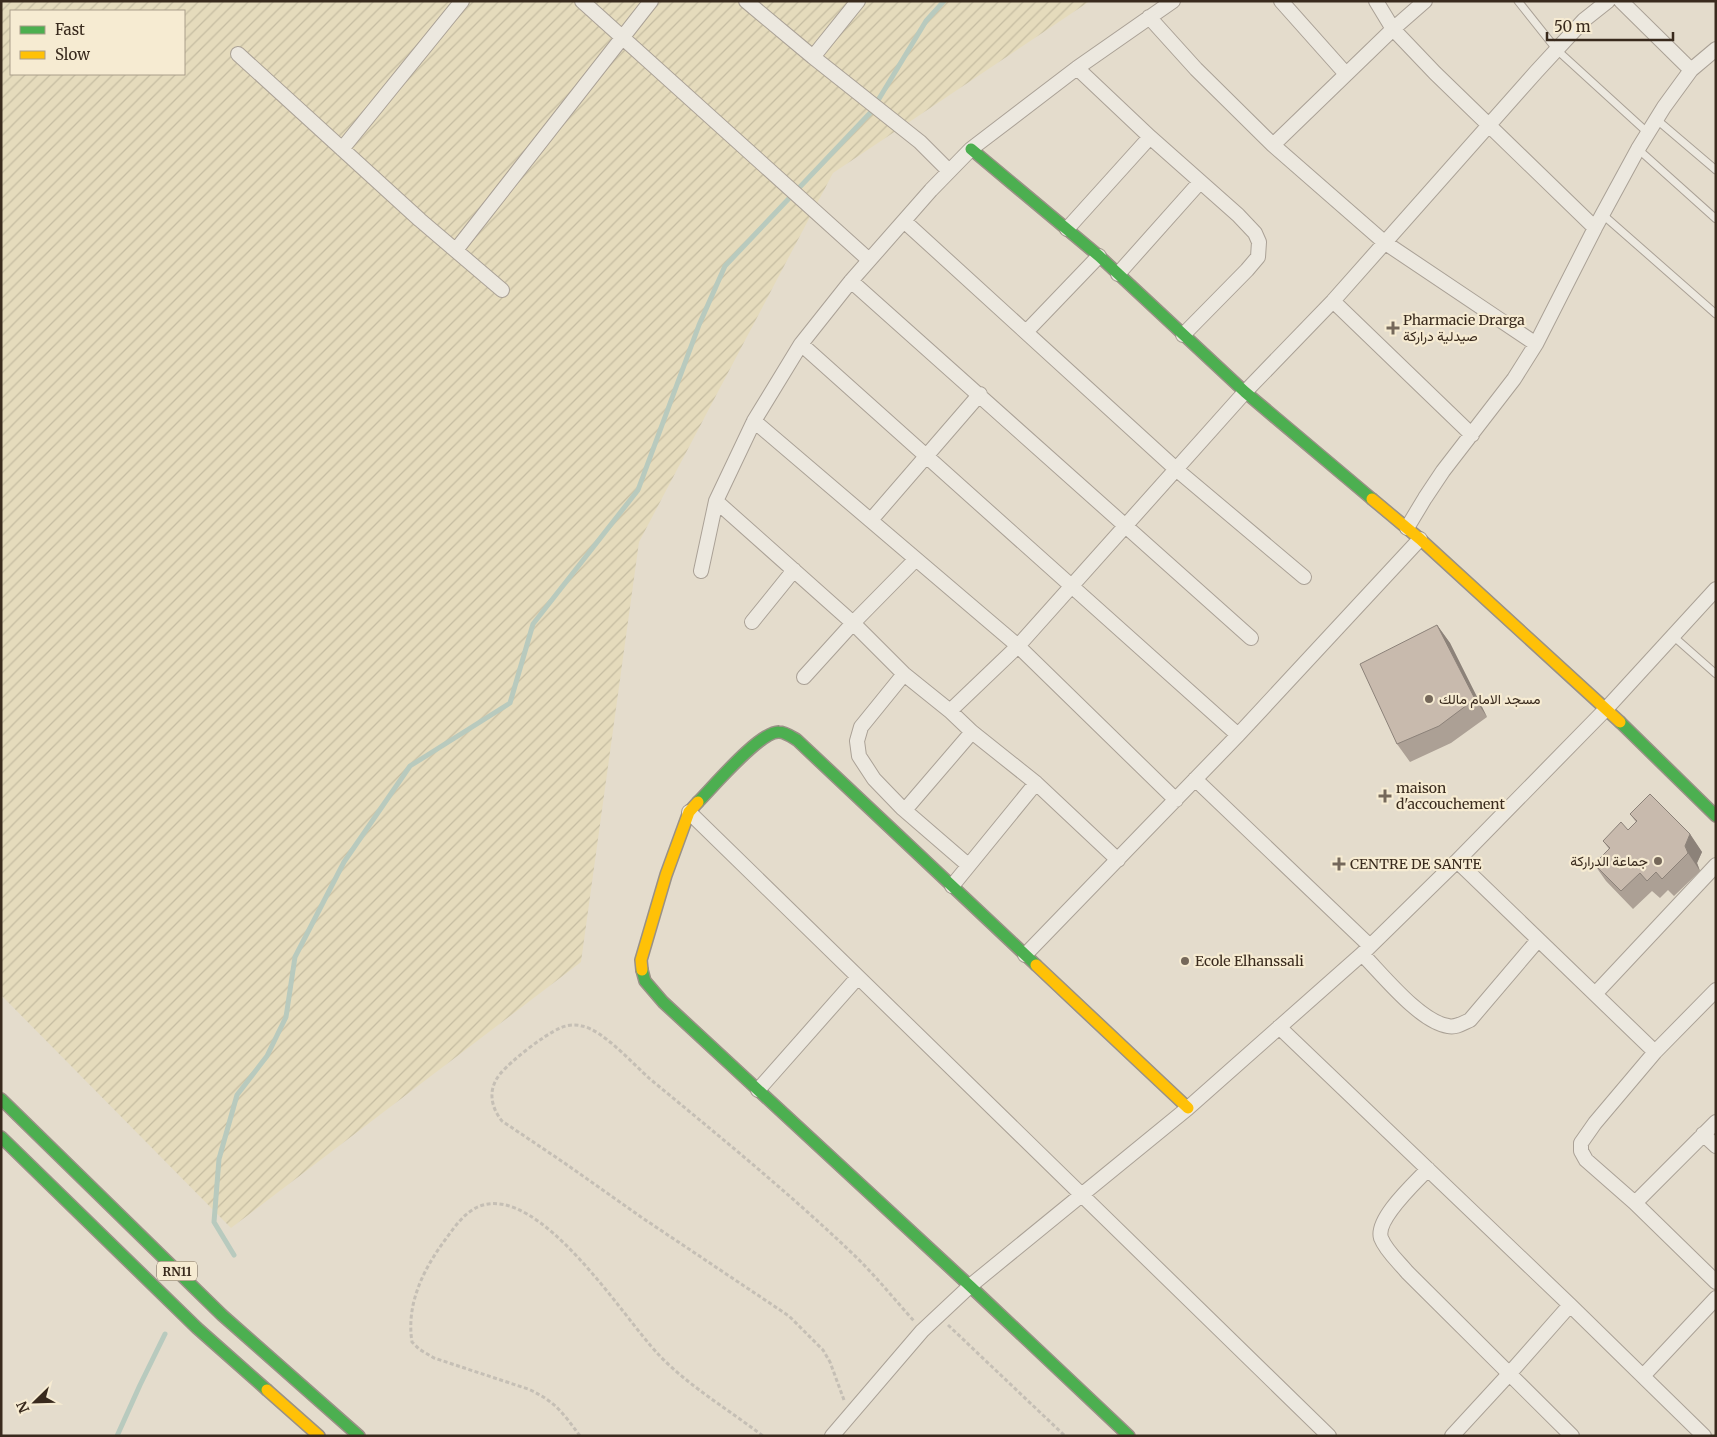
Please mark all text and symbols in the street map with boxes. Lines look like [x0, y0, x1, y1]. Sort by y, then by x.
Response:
legend [10, 10, 185, 75]
scale bar [1547, 10, 1673, 42]
text: 50 m [1554, 17, 1591, 36]
text: Fast [55, 20, 85, 39]
text: Slow [55, 45, 90, 64]
place label: Pharmacie Drarga صيدلية دراركة [1403, 311, 1525, 345]
marker: Pharmacie Drarga صيدلية دراركة [1387, 322, 1399, 334]
place label: مسجد الامام مالك [1439, 690, 1540, 708]
marker: مسجد الامام مالك [1423, 693, 1435, 705]
place label: maison d'accouchement [1396, 779, 1505, 813]
marker: maison d'accouchement [1378, 789, 1392, 803]
place label: جماعة الدراركة [1570, 852, 1648, 870]
place label: CENTRE DE SANTE [1350, 855, 1482, 873]
marker: جماعة الدراركة [1652, 855, 1664, 867]
marker: CENTRE DE SANTE [1332, 857, 1346, 871]
place label: Ecole Elhanssali [1195, 952, 1304, 970]
marker: Ecole Elhanssali [1179, 955, 1191, 967]
road number: RN11 [157, 1262, 197, 1280]
north arrow [10, 1377, 60, 1427]
text: N [13, 1398, 33, 1416]

